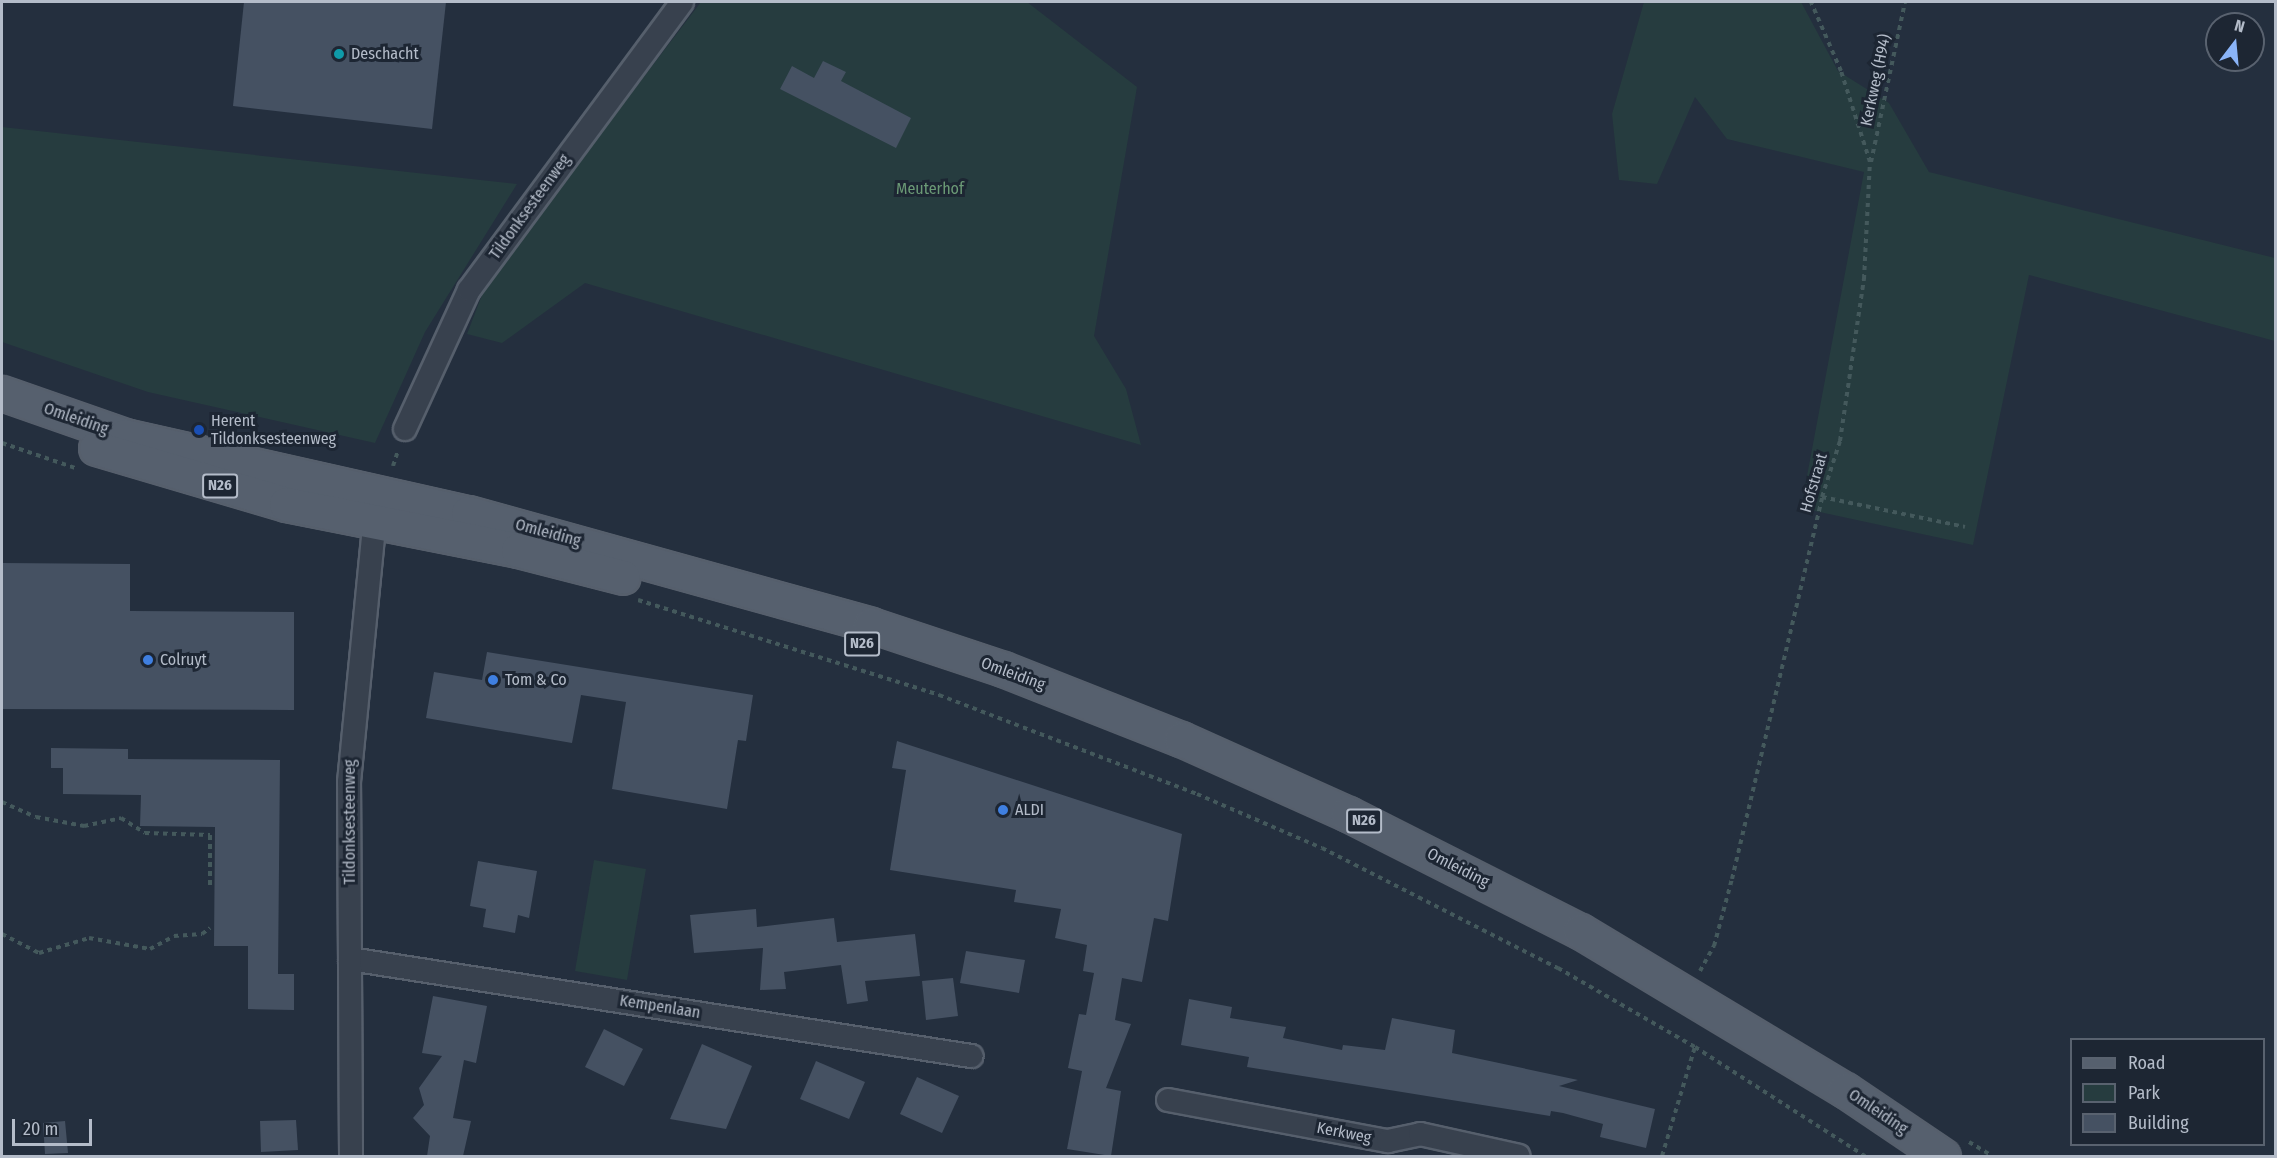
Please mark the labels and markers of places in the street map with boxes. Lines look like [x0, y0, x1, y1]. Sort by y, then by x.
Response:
place label: Deschacht [351, 44, 419, 64]
marker: Deschacht [332, 47, 346, 61]
place label: Herent Tildonksesteenweg [211, 411, 336, 449]
marker: Herent Tildonksesteenweg [192, 423, 206, 437]
place label: Colruyt [160, 650, 207, 670]
marker: Colruyt [141, 653, 155, 667]
place label: Tom & Co [505, 670, 567, 690]
marker: Tom & Co [486, 673, 500, 687]
place label: ALDI [1015, 800, 1044, 820]
marker: ALDI [996, 803, 1010, 817]

